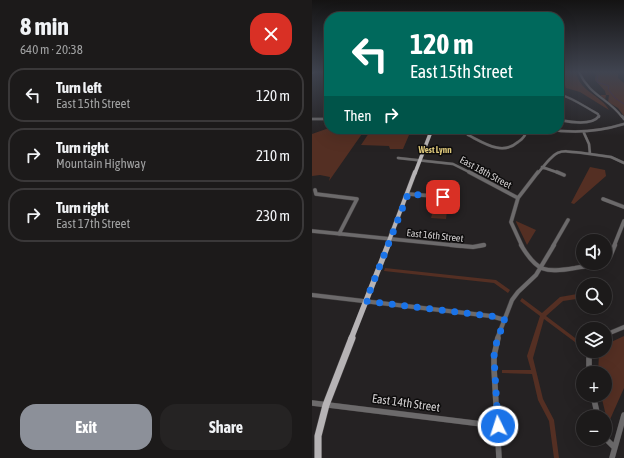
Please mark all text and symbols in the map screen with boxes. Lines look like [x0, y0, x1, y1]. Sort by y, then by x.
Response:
text: 8 min [20, 13, 69, 40]
button: close [250, 13, 292, 55]
icon: left [344, 28, 396, 80]
text: 120 m [410, 28, 473, 60]
text: 640 m · 20:38 [20, 42, 83, 57]
text: East 15th Street [410, 61, 513, 82]
text: Turn left [56, 79, 102, 96]
icon: left [22, 84, 44, 106]
text: 120 m [256, 87, 290, 104]
text: East 15th Street [56, 96, 130, 111]
icon: right [380, 104, 402, 126]
text: Then [344, 107, 372, 124]
text: Turn right [56, 139, 109, 156]
icon: right [22, 144, 44, 166]
district label: West Lynn [418, 145, 452, 155]
text: 210 m [256, 147, 290, 164]
street label: East 18th Street [458, 154, 514, 191]
text: Mountain Highway [56, 156, 146, 171]
pin [426, 180, 460, 214]
icon: arrive [432, 186, 454, 208]
text: Turn right [56, 199, 109, 216]
icon: right [22, 204, 44, 226]
text: 230 m [256, 207, 290, 224]
text: East 17th Street [56, 216, 130, 231]
street label: East 16th Street [406, 227, 464, 244]
map controls [576, 234, 612, 446]
button: sound [576, 234, 612, 270]
button: search [576, 278, 612, 314]
button: layers [576, 322, 612, 358]
button: + [576, 366, 612, 402]
street label: East 14th Street [371, 391, 441, 415]
button: Exit [20, 404, 152, 450]
button: Share [160, 404, 292, 450]
position arrow [477, 405, 519, 447]
button: − [576, 410, 612, 446]

